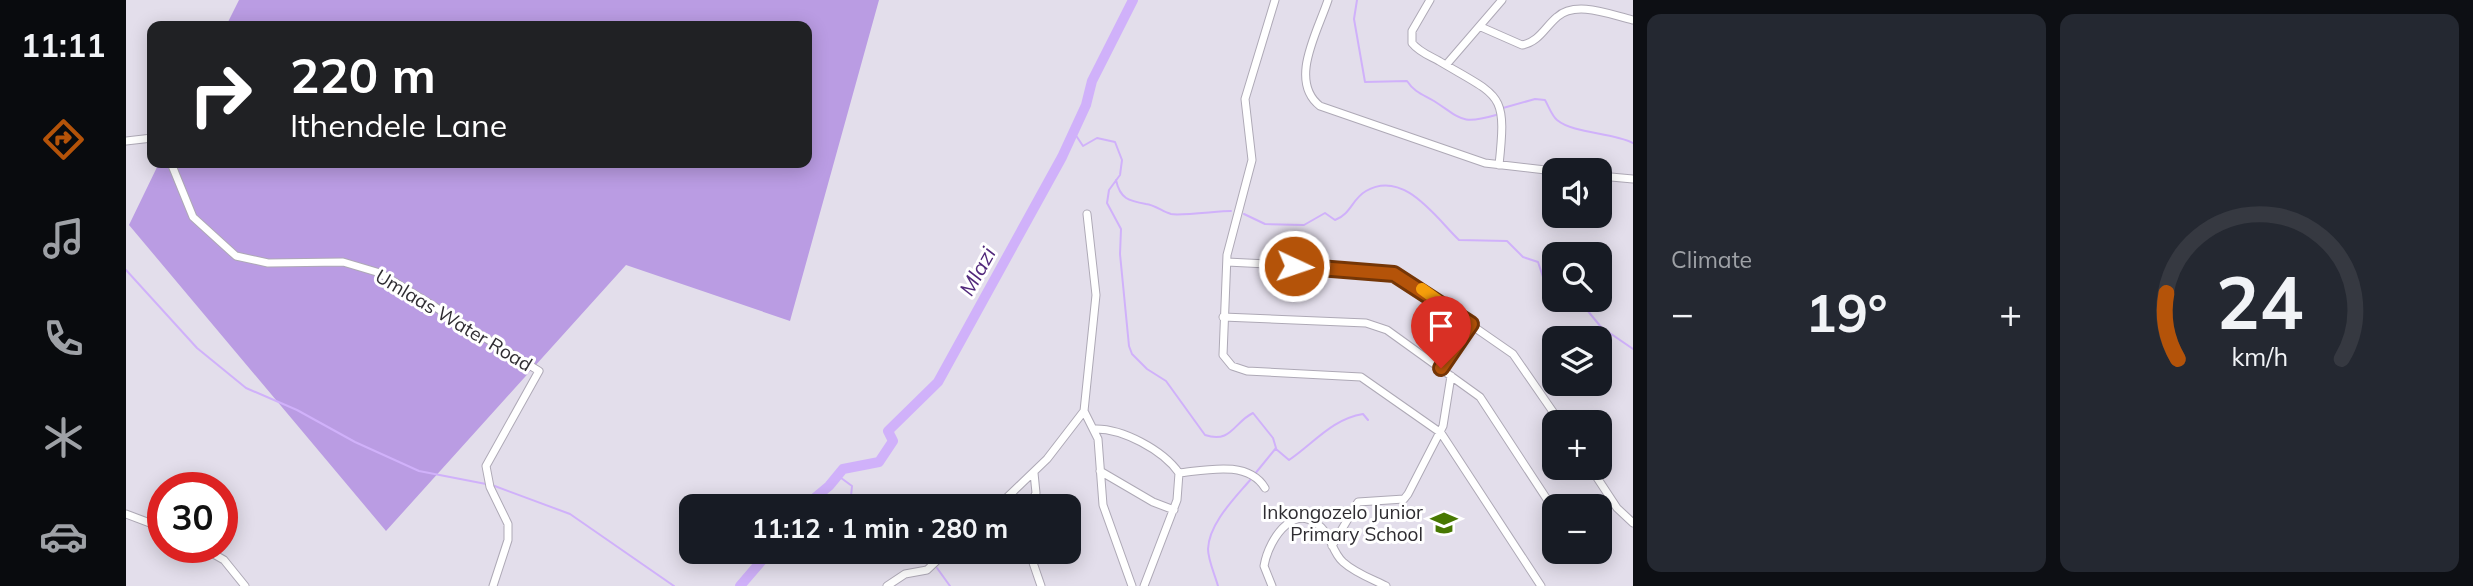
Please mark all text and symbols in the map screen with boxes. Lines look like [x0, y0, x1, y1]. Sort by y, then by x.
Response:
text: 11:11 [21, 25, 105, 65]
text: 220 m [290, 44, 436, 105]
icon: right [175, 49, 266, 140]
text: Ithendele Lane [290, 105, 507, 145]
icon: directions [39, 115, 88, 164]
map controls [1542, 158, 1612, 564]
button: sound [1542, 158, 1612, 228]
icon: music [39, 214, 88, 263]
position arrow [1257, 229, 1331, 303]
water label: Mlazi [953, 241, 1001, 300]
button: search [1542, 242, 1612, 312]
text: Climate [1671, 245, 1752, 274]
text: 24 [2216, 256, 2303, 347]
street label: Umlaas Water Road [371, 264, 537, 376]
text: 19° [1805, 280, 1888, 345]
text: − [1671, 289, 1694, 337]
text: + [1999, 289, 2022, 337]
pin [1411, 296, 1471, 368]
icon: arrive [1422, 307, 1460, 345]
icon: phone [39, 314, 88, 363]
button: layers [1542, 326, 1612, 396]
text: km/h [2231, 341, 2288, 372]
button: + [1542, 410, 1612, 480]
icon: climate [39, 413, 88, 462]
speed limit sign: 30 [147, 472, 238, 563]
button: − [1542, 494, 1612, 564]
place label: Inkongozelo Junior Primary School [1262, 500, 1423, 546]
school or university icon: Inkongozelo Junior Primary School [1429, 508, 1459, 538]
icon: car [39, 512, 88, 561]
text: 11:12 · 1 min · 280 m [752, 512, 1008, 545]

